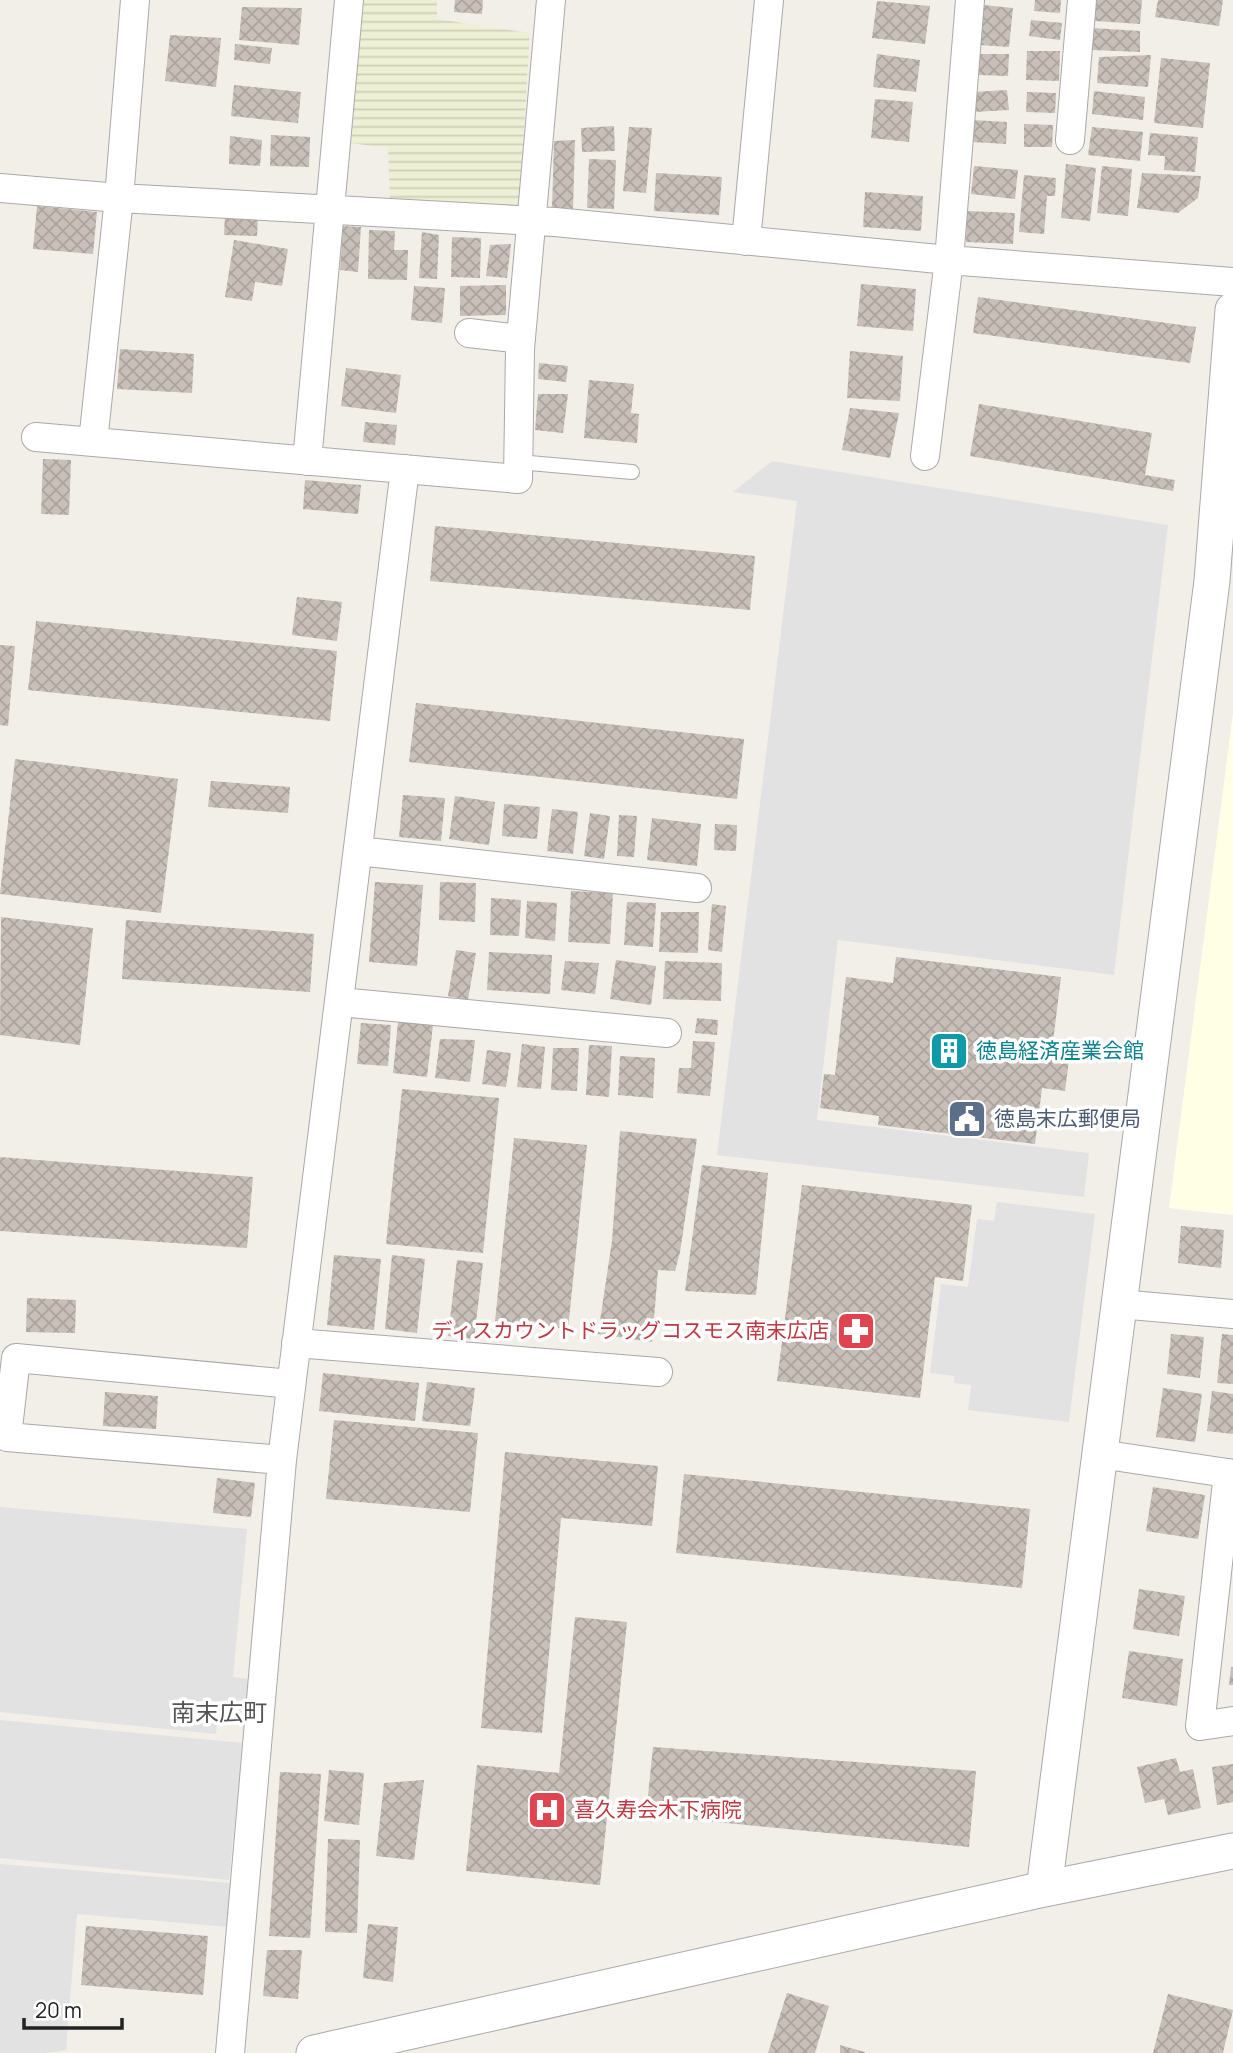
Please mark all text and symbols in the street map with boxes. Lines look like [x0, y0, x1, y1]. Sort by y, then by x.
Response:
building icon: 徳島経済産業会館 [928, 1030, 970, 1072]
place label: 徳島経済産業会館 [976, 1036, 1144, 1064]
public building icon: 徳島末広郵便局 [946, 1098, 988, 1140]
place label: 徳島末広郵便局 [994, 1104, 1141, 1132]
pharmacy icon: ディスカウントドラッグコスモス南末広店 [835, 1310, 877, 1352]
place label: ディスカウントドラッグコスモス南末広店 [431, 1316, 829, 1344]
district label: 南末広町 [171, 1695, 267, 1728]
hospital icon: 喜久寿会木下病院 [526, 1789, 568, 1831]
place label: 喜久寿会木下病院 [574, 1795, 742, 1823]
scale bar [24, 1986, 122, 2030]
text: 20 m [35, 1996, 82, 2024]

